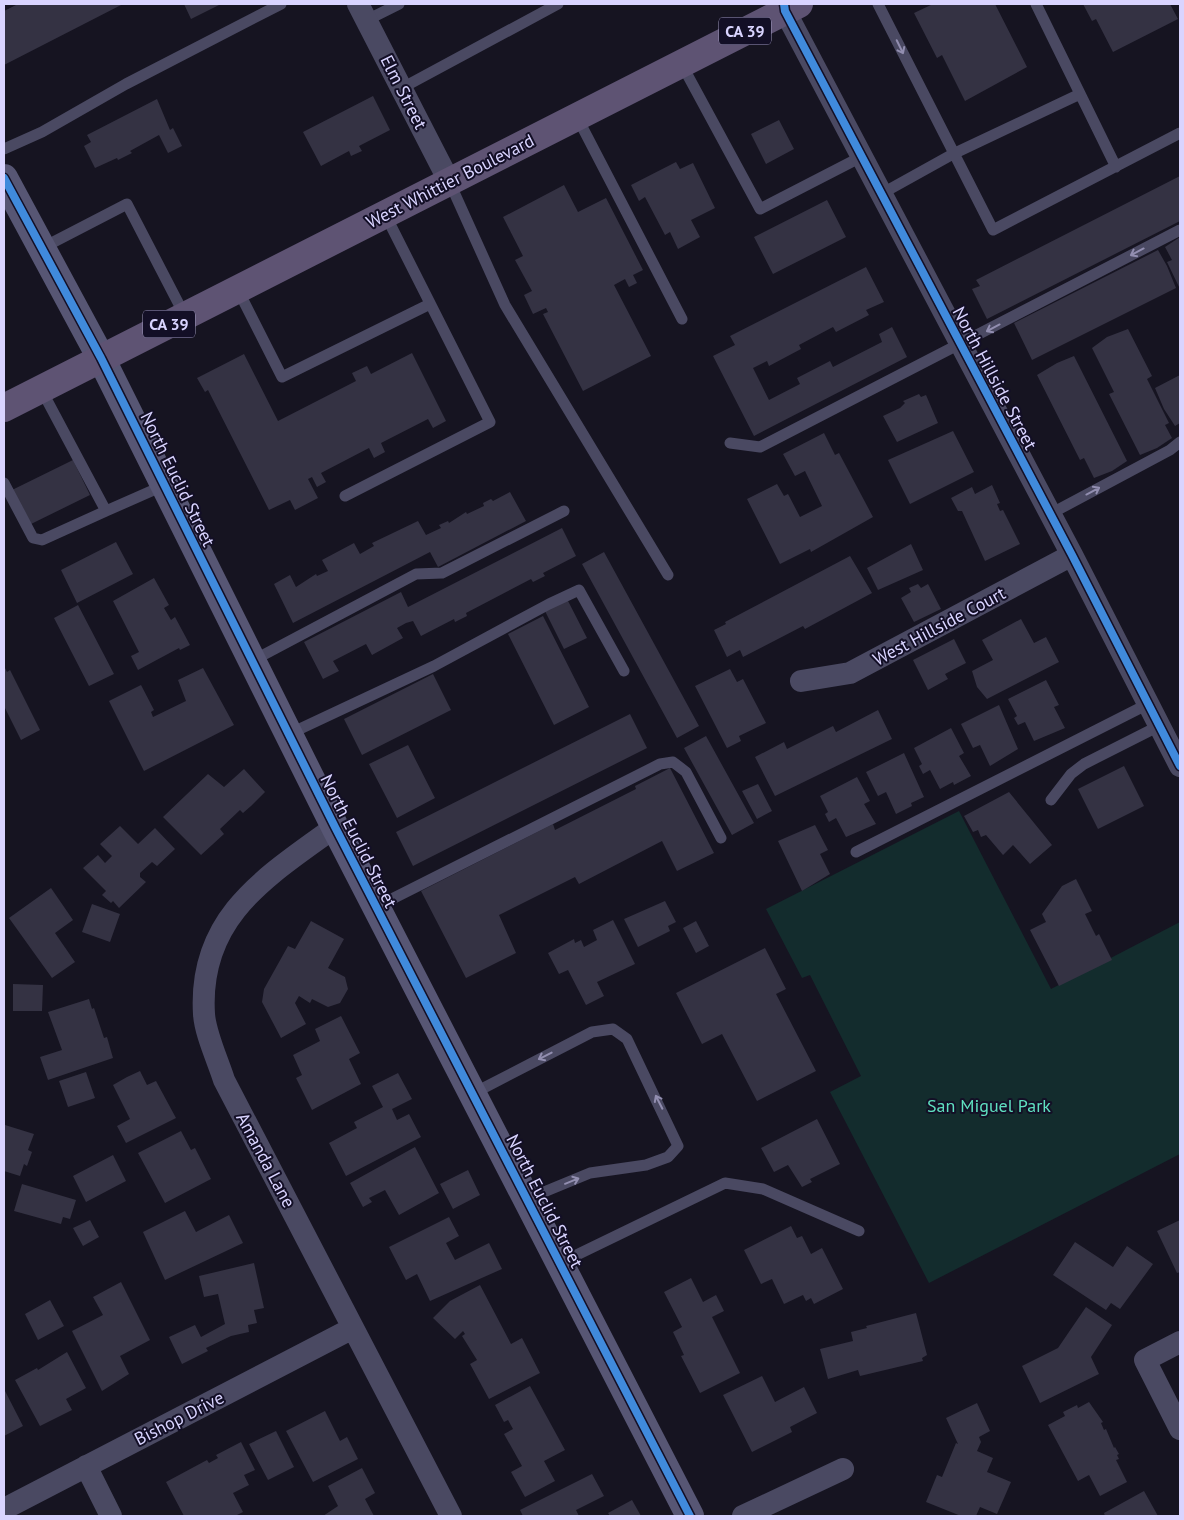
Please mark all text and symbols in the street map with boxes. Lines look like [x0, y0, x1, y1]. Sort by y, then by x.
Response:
road number: CA 39 [719, 18, 771, 44]
one-way arrow [895, 40, 905, 55]
street label: Elm Street [376, 51, 432, 133]
street label: West Whittier Boulevard [362, 129, 538, 233]
one-way arrow [1130, 248, 1145, 258]
street label: North Hillside Street [948, 303, 1042, 453]
road number: CA 39 [143, 310, 195, 338]
one-way arrow [986, 324, 1001, 333]
street label: North Euclid Street [135, 408, 221, 550]
one-way arrow [1085, 486, 1100, 495]
street label: West Hillside Court [869, 581, 1009, 671]
street label: North Euclid Street [315, 770, 403, 912]
one-way arrow [538, 1052, 553, 1061]
park label: San Miguel Park [927, 1094, 1051, 1117]
one-way arrow [654, 1095, 663, 1110]
street label: Amanda Lane [231, 1109, 301, 1211]
street label: North Euclid Street [501, 1130, 589, 1272]
one-way arrow [564, 1175, 579, 1185]
street label: Bishop Drive [130, 1386, 228, 1450]

